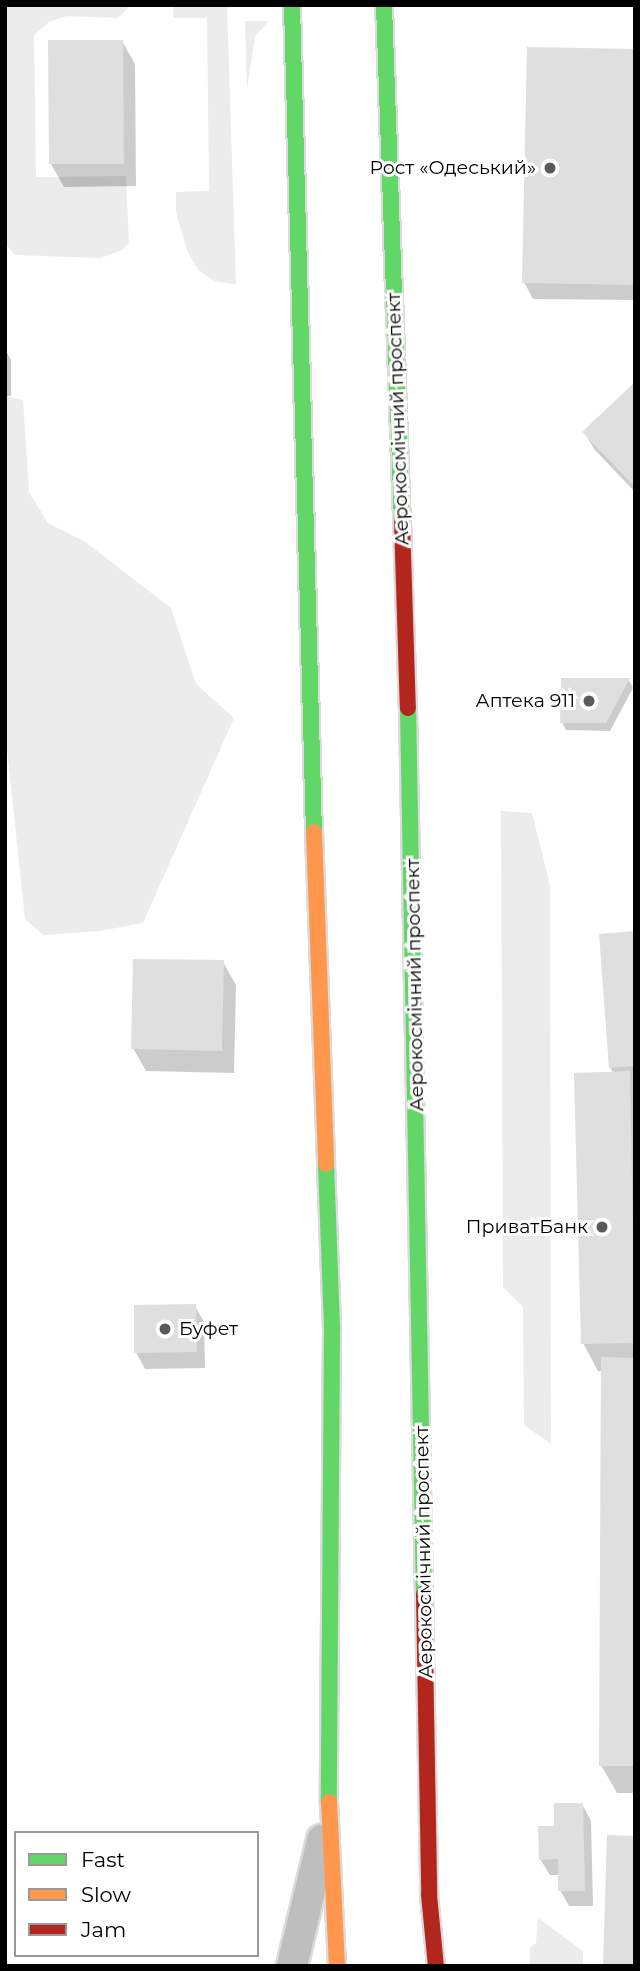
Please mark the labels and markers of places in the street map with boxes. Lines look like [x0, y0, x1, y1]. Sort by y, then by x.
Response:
place label: Рост «Одеський» [370, 157, 536, 179]
marker: Рост «Одеський» [542, 160, 558, 176]
place label: Аптека 911 [476, 690, 575, 712]
marker: Аптека 911 [581, 693, 597, 709]
place label: ПриватБанк [466, 1216, 588, 1238]
marker: ПриватБанк [594, 1219, 610, 1235]
place label: Буфет [179, 1318, 238, 1340]
marker: Буфет [157, 1321, 173, 1337]

